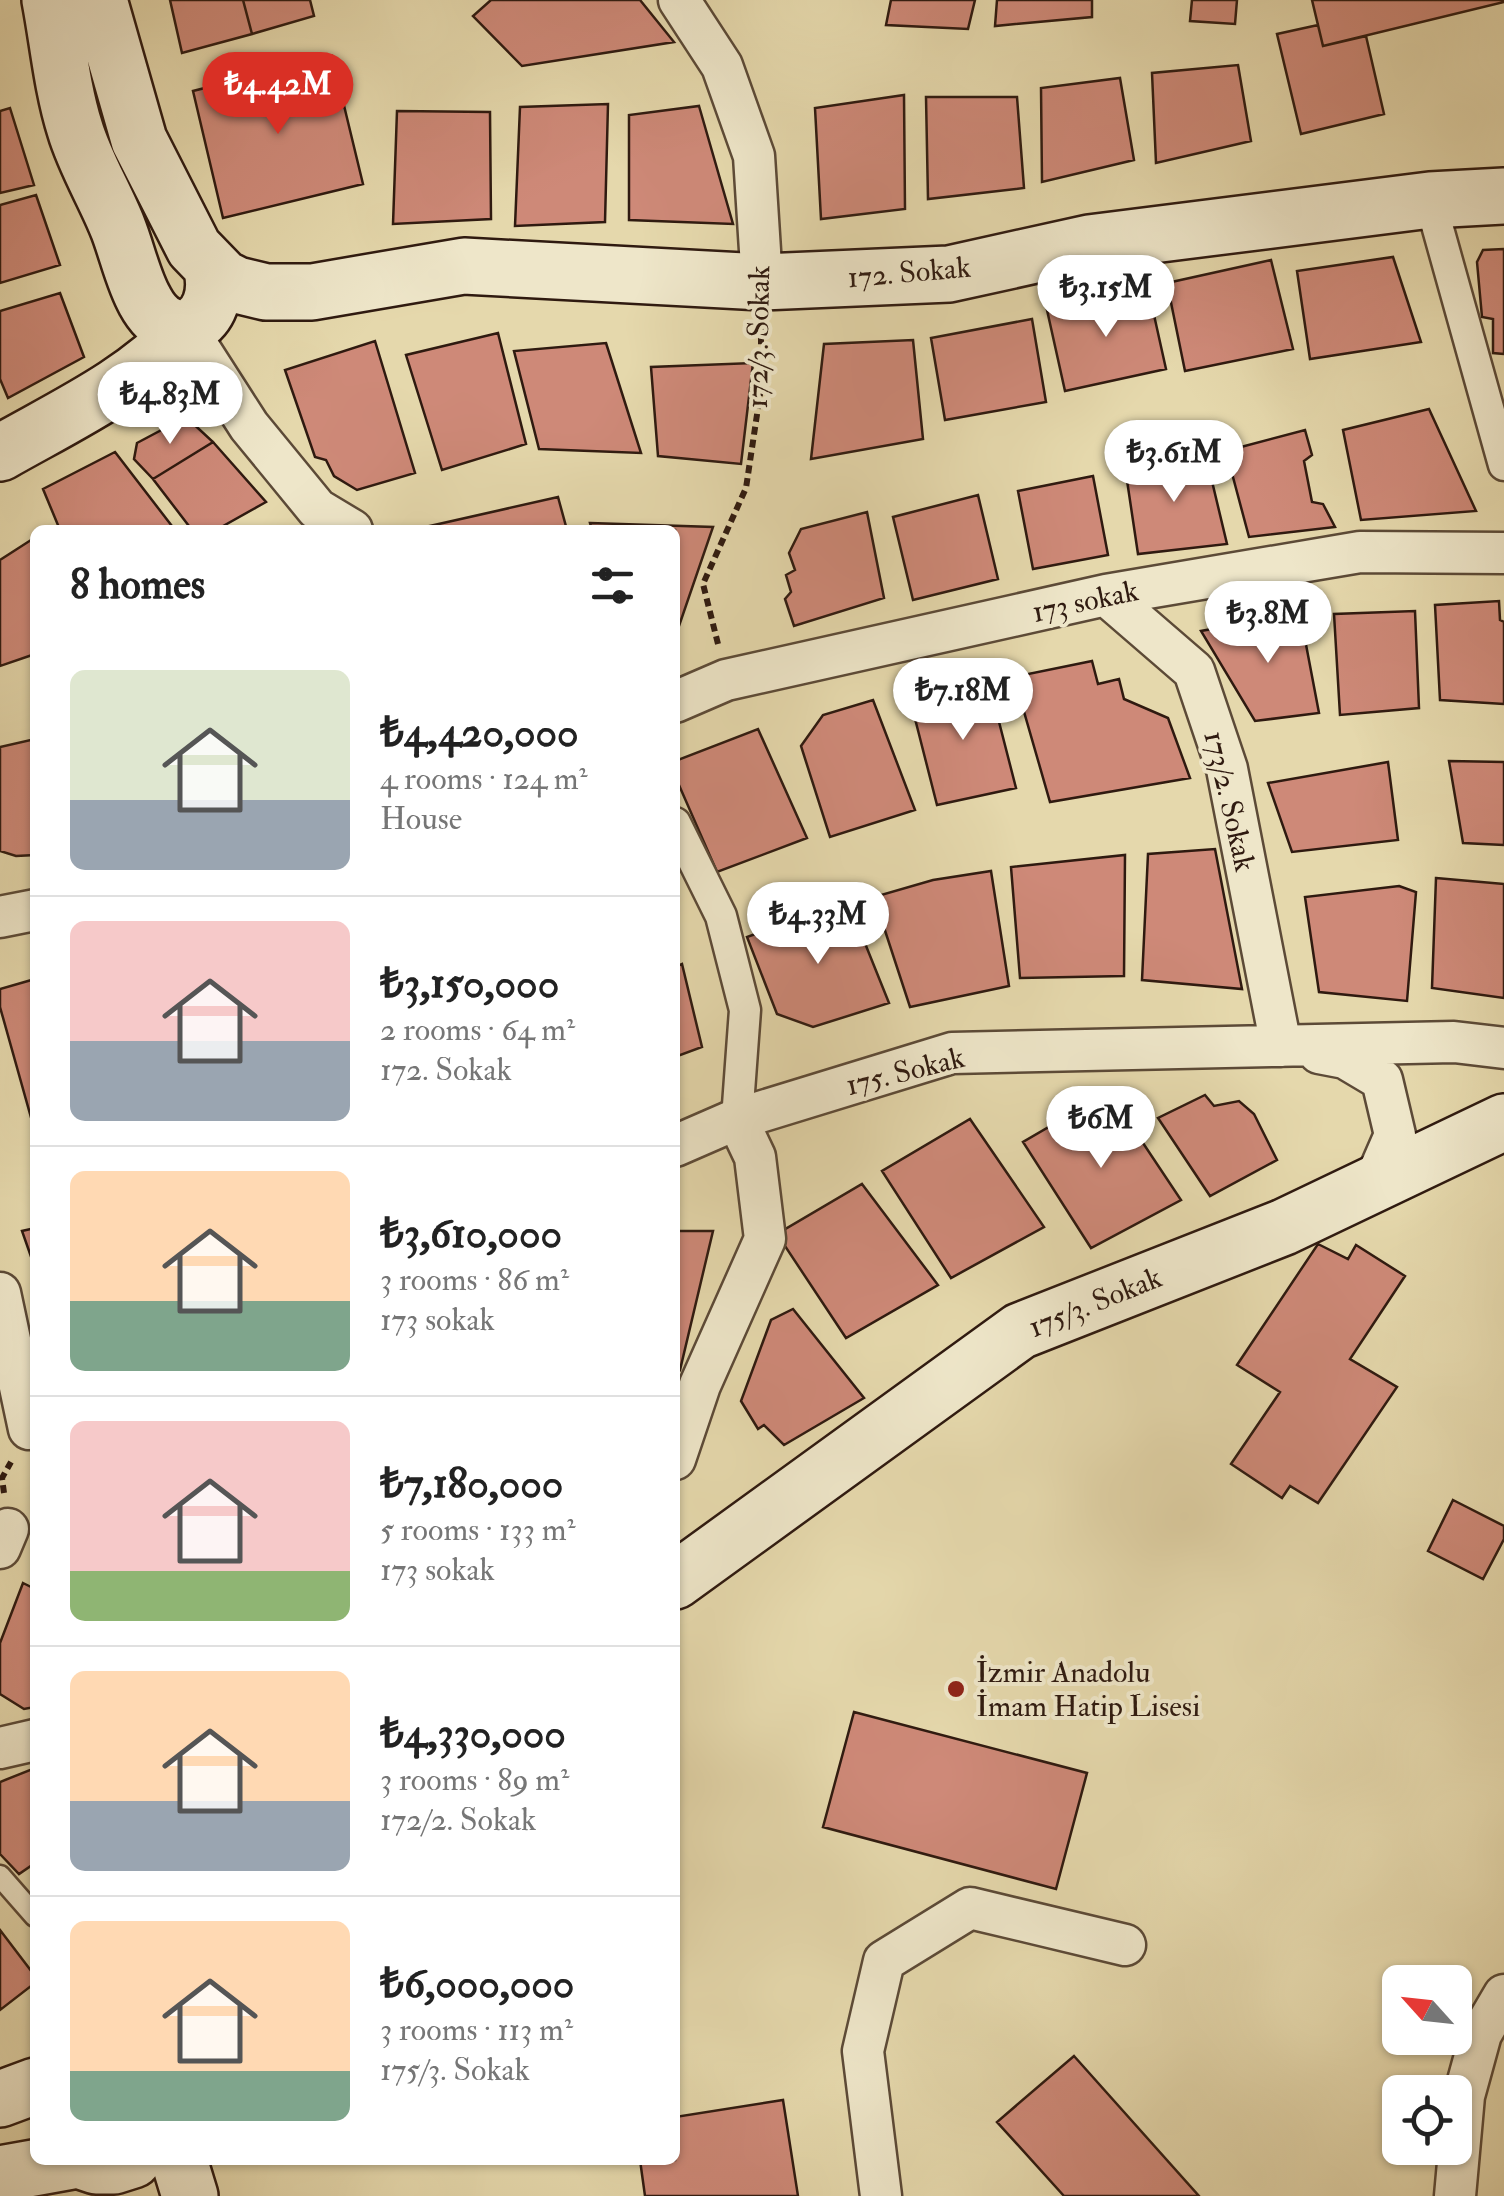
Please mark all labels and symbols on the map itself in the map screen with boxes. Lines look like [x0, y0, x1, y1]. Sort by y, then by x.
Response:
pin: ₺4.42M [197, 52, 359, 137]
street label: 172. Sokak [846, 249, 972, 296]
pin: ₺3.15M [1025, 255, 1187, 340]
street label: 172/3. Sokak [739, 265, 778, 409]
pin: ₺4.83M [89, 362, 251, 447]
pin: ₺3.61M [1093, 420, 1255, 505]
street label: 173 sokak [1029, 572, 1142, 631]
pin: ₺3.8M [1198, 581, 1338, 666]
pin: ₺7.18M [882, 658, 1044, 743]
street label: 173/2. Sokak [1195, 727, 1264, 875]
pin: ₺4.33M [737, 882, 899, 967]
street label: 175. Sokak [842, 1039, 968, 1104]
pin: ₺6M [1053, 1086, 1149, 1171]
street label: 175/3. Sokak [1023, 1259, 1167, 1346]
place label: İzmir Anadolu İmam Hatip Lisesi [976, 1654, 1200, 1725]
marker: İzmir Anadolu İmam Hatip Lisesi [945, 1678, 967, 1700]
north arrow [1382, 1965, 1472, 2055]

